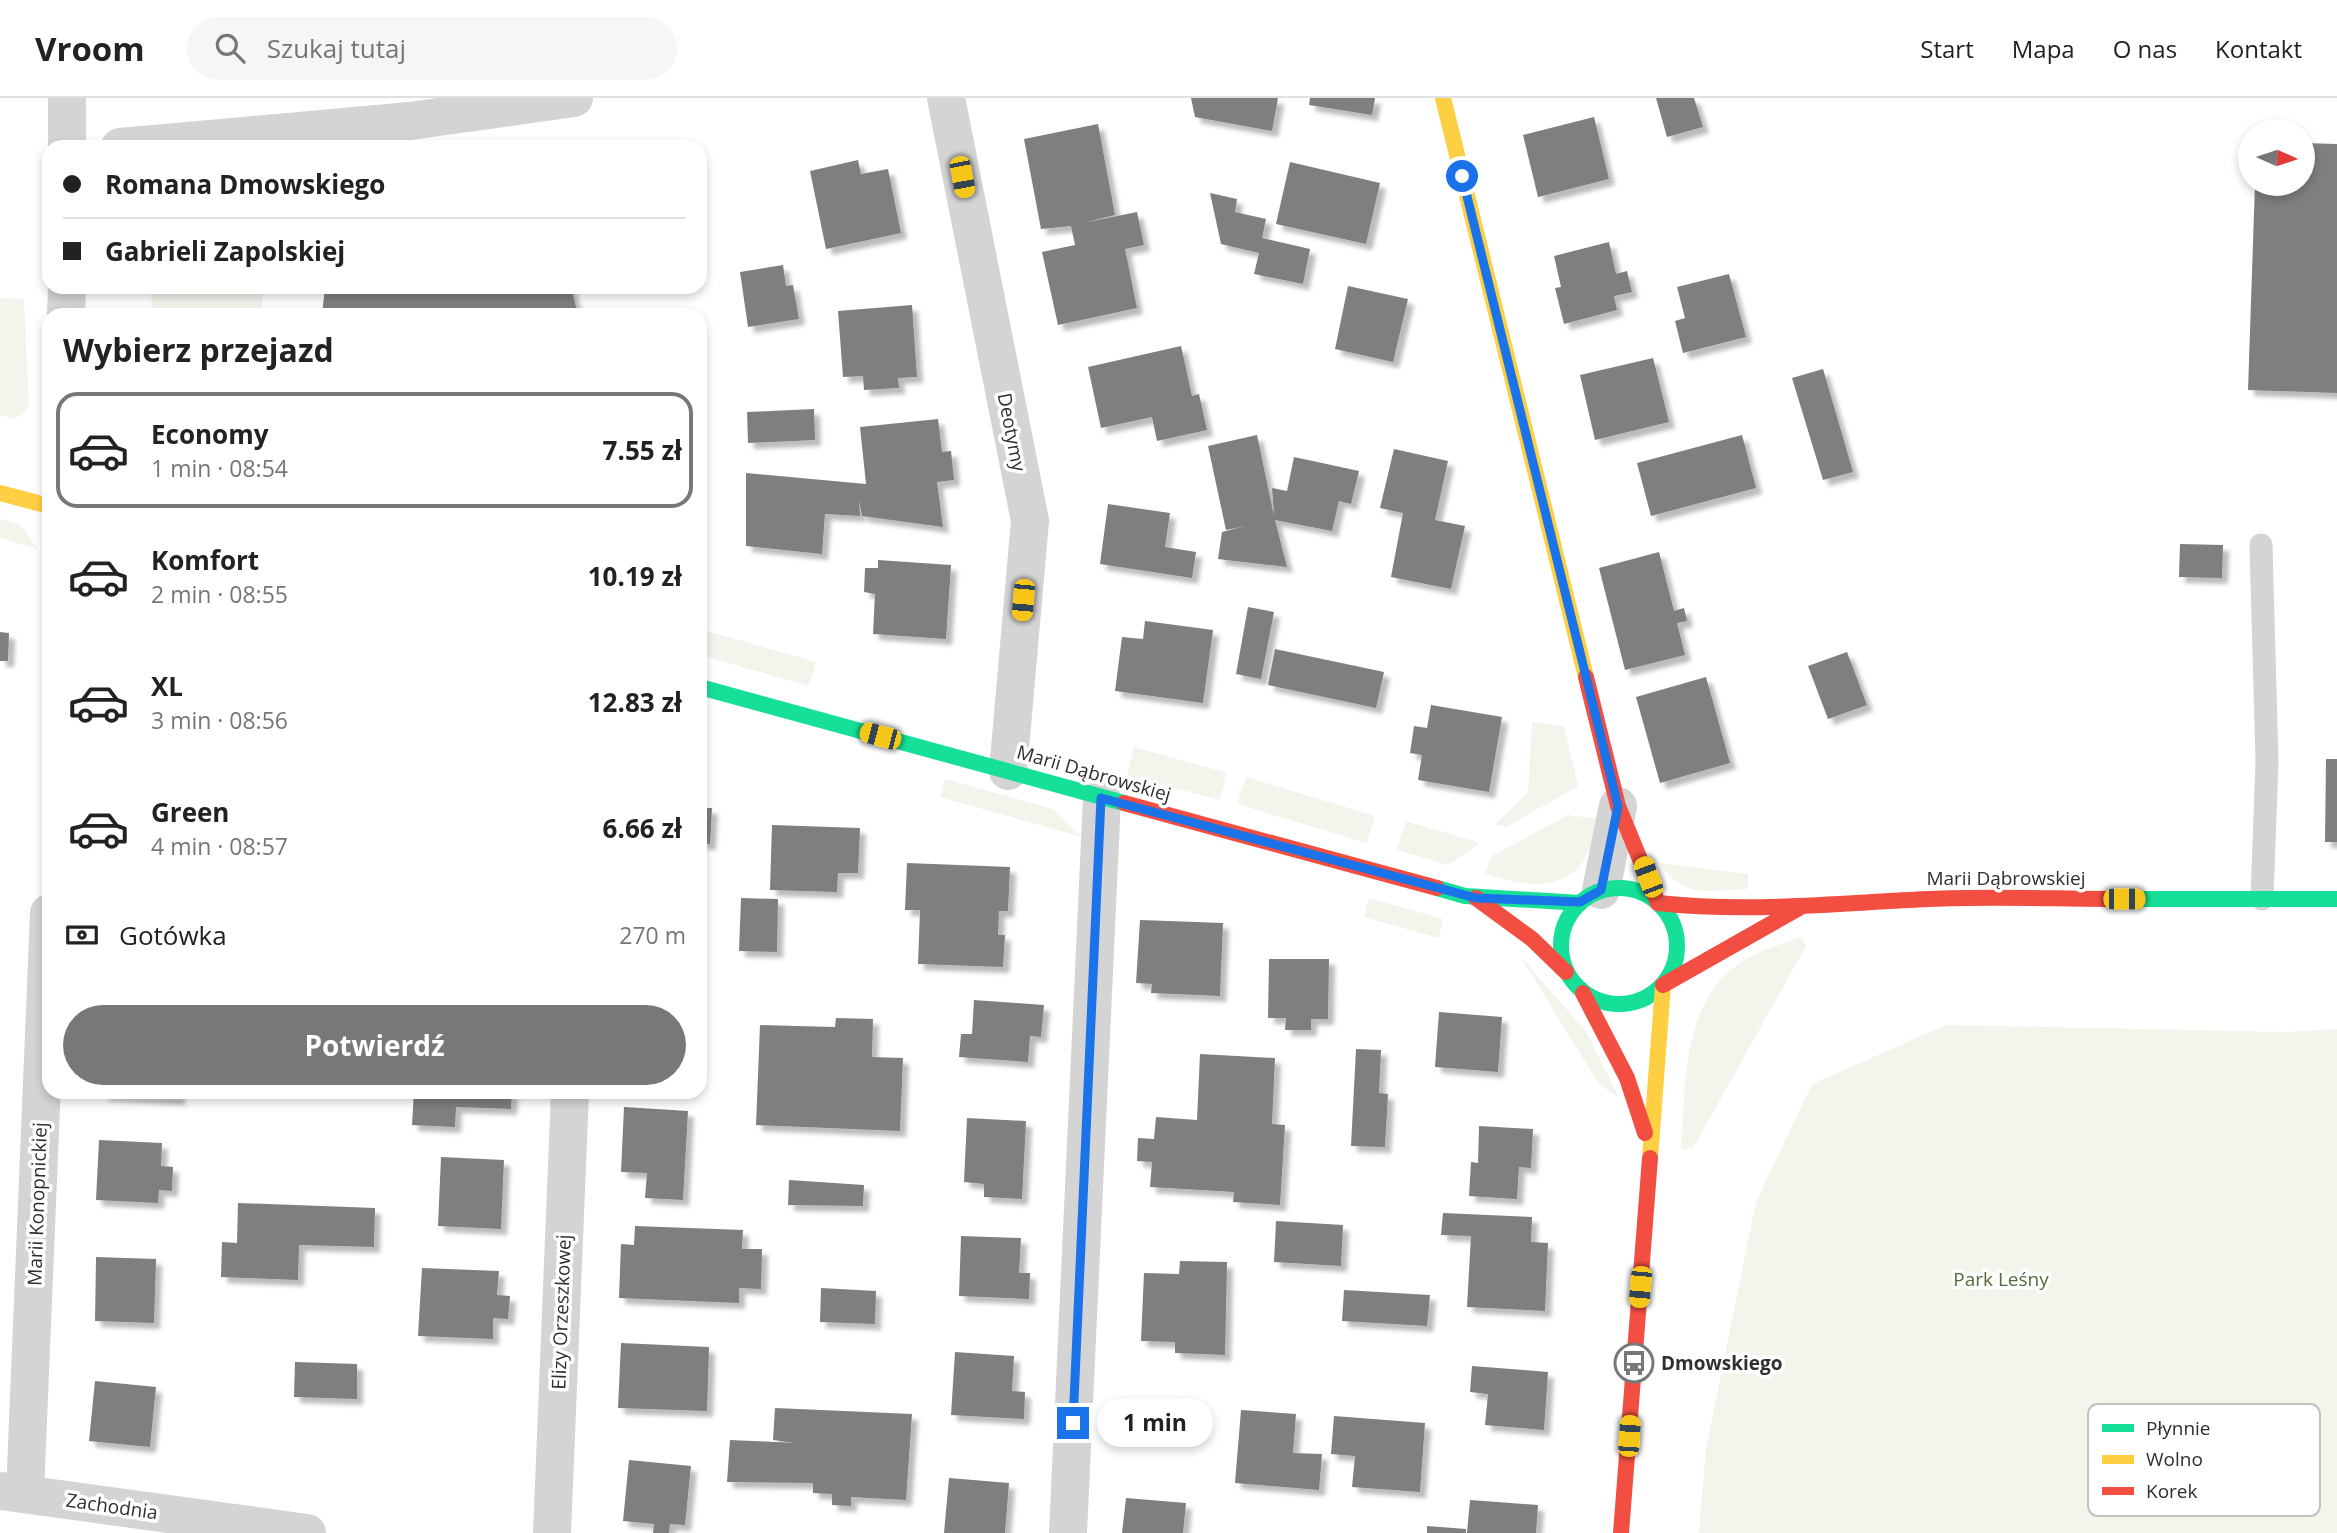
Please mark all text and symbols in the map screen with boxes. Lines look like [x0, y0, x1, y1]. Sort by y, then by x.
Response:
search box [187, 17, 677, 80]
text: Vroom [35, 26, 145, 71]
icon: search [211, 29, 249, 67]
text: Szukaj tutaj [267, 30, 406, 66]
text: Start [1920, 32, 1974, 65]
text: Mapa [2012, 32, 2075, 65]
text: O nas [2113, 32, 2177, 65]
text: Kontakt [2215, 32, 2302, 65]
north arrow [2238, 119, 2315, 196]
map controls [2238, 119, 2315, 196]
car [948, 154, 977, 200]
route start [1446, 160, 1478, 192]
text: Romana Dmowskiego [105, 166, 385, 202]
text: Gabrieli Zapolskiej [105, 233, 345, 269]
text: Wybierz przejazd [63, 328, 334, 371]
street label: Deotymy [992, 391, 1032, 474]
text: Economy [151, 416, 269, 452]
icon: car [67, 419, 130, 482]
text: 7.55 zł [603, 432, 682, 468]
text: 1 min · 08:54 [151, 452, 288, 484]
text: Komfort [151, 542, 259, 578]
icon: car [67, 545, 130, 608]
text: 10.19 zł [588, 558, 682, 594]
text: 2 min · 08:55 [151, 578, 288, 610]
car [1011, 578, 1036, 622]
text: XL [151, 668, 183, 704]
icon: car [67, 671, 130, 734]
text: 12.83 zł [588, 684, 682, 720]
text: 3 min · 08:56 [151, 704, 288, 736]
car [857, 720, 904, 752]
street label: Marii Dąbrowskiej [1014, 739, 1174, 807]
text: Green [151, 794, 229, 830]
icon: car [67, 797, 130, 860]
text: 6.66 zł [603, 810, 682, 846]
text: 4 min · 08:57 [151, 830, 288, 862]
car [1631, 854, 1666, 900]
street label: Marii Dąbrowskiej [1926, 865, 2086, 891]
car [2104, 889, 2146, 910]
icon: cash [63, 916, 101, 954]
text: Gotówka [119, 917, 227, 953]
text: 270 m [619, 919, 686, 951]
button: Potwierdź [63, 1005, 686, 1085]
street label: Marii Konopnickiej [21, 1122, 53, 1286]
street label: Elizy Orzeszkowej [545, 1234, 577, 1390]
car [1628, 1265, 1653, 1309]
park label: Park Leśny [1953, 1266, 2049, 1292]
bus stop icon: Dmowskiego [1613, 1342, 1655, 1384]
place label: Dmowskiego [1661, 1350, 1783, 1376]
callout: 1 min [1098, 1398, 1213, 1448]
legend [2088, 1404, 2320, 1516]
text: 1 min [1123, 1406, 1187, 1438]
route end [1057, 1407, 1089, 1439]
car [1618, 1414, 1641, 1458]
text: Płynnie [2146, 1415, 2211, 1441]
text: Wolno [2146, 1446, 2203, 1472]
text: Korek [2146, 1478, 2197, 1504]
street label: Zachodnia [65, 1487, 159, 1525]

